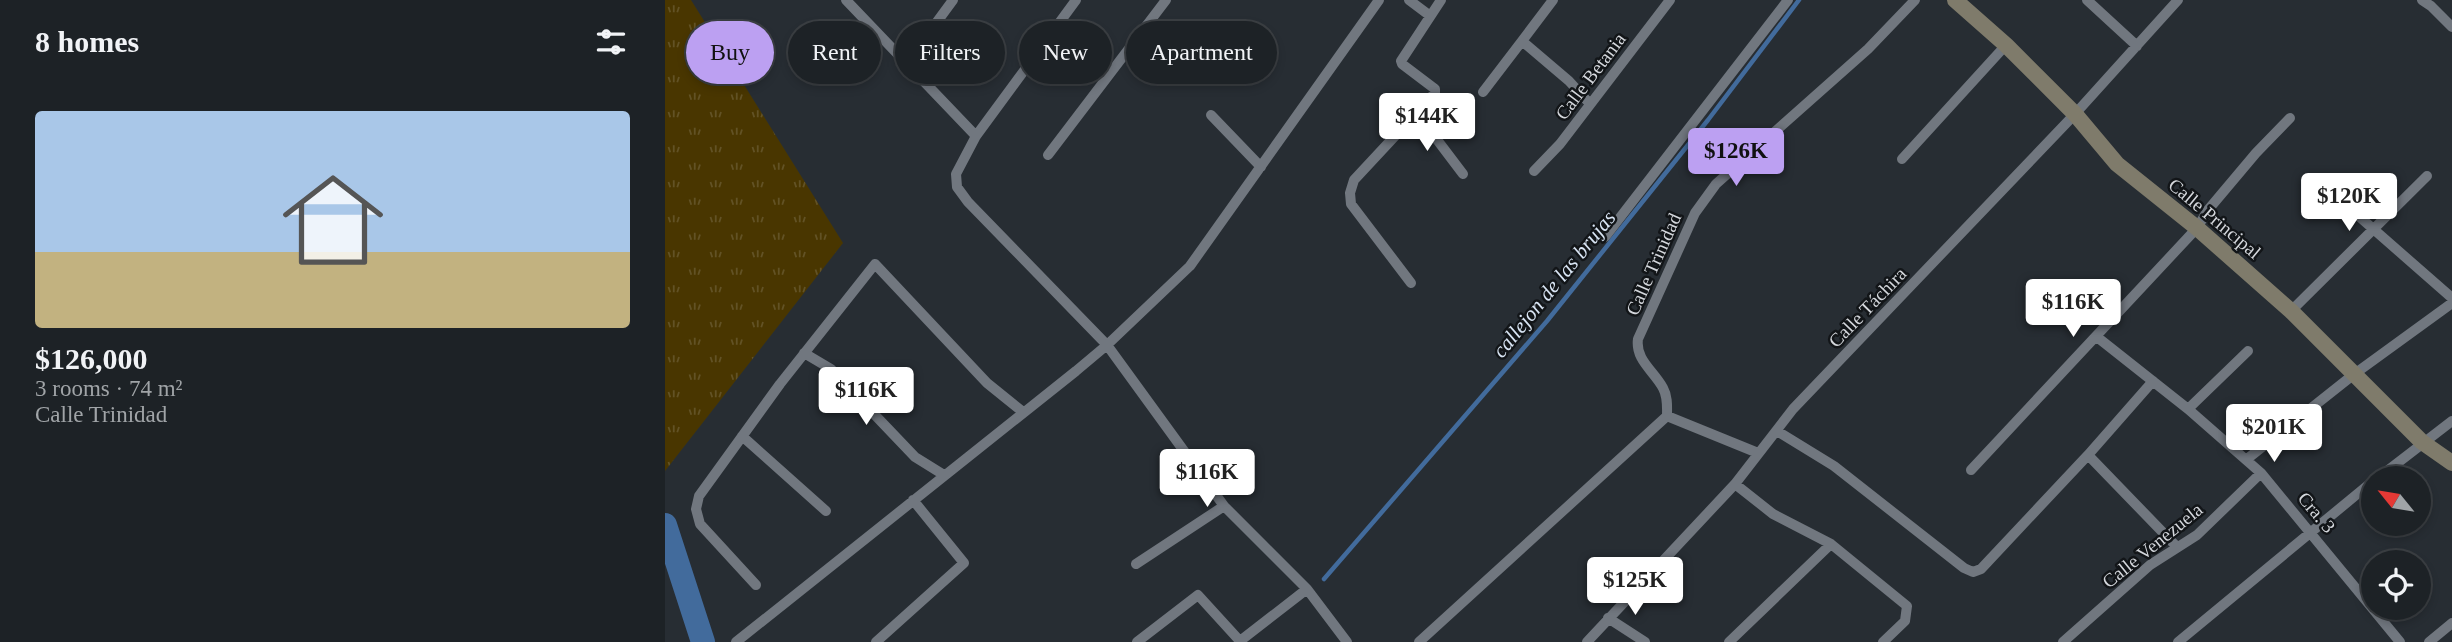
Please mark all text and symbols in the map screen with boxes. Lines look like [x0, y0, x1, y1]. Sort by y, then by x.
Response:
chip: Buy [686, 21, 774, 84]
chip: Rent [788, 21, 881, 84]
chip: Filters [895, 21, 1005, 84]
chip: New [1019, 21, 1112, 84]
chip: Apartment [1126, 21, 1277, 84]
icon: filters [592, 23, 630, 61]
text: 8 homes [35, 25, 139, 58]
street label: Calle Betania [1551, 28, 1630, 124]
pin: $144K [1378, 94, 1476, 153]
text: $144K [1395, 103, 1459, 128]
pin: $126K [1687, 128, 1785, 188]
text: $126K [1704, 138, 1768, 163]
icon: home [270, 157, 396, 283]
street label: Calle Principal [2164, 174, 2265, 263]
pin: $120K [2300, 174, 2398, 233]
text: $120K [2317, 183, 2381, 208]
water label: callejon de las brujas [1488, 206, 1620, 362]
street label: Calle Trinidad [1622, 210, 1685, 318]
street label: Calle Táchira [1824, 263, 1911, 352]
pin: $116K [2024, 280, 2122, 339]
text: $116K [2042, 289, 2104, 314]
text: $126,000 [35, 342, 148, 375]
pin: $116K [817, 368, 915, 427]
text: 3 rooms · 74 m² [35, 376, 182, 401]
text: $116K [835, 377, 897, 402]
text: Calle Trinidad [35, 402, 167, 427]
pin: $201K [2225, 405, 2323, 464]
text: $201K [2242, 414, 2306, 439]
pin: $116K [1158, 449, 1256, 509]
text: $116K [1176, 459, 1238, 484]
north arrow [2361, 466, 2431, 536]
map controls [2361, 466, 2431, 620]
street label: Cra. 3 [2294, 488, 2340, 537]
street label: Calle Venezuela [2098, 498, 2207, 592]
button: locate [2361, 550, 2431, 620]
pin: $125K [1586, 558, 1684, 617]
text: $125K [1603, 567, 1667, 592]

